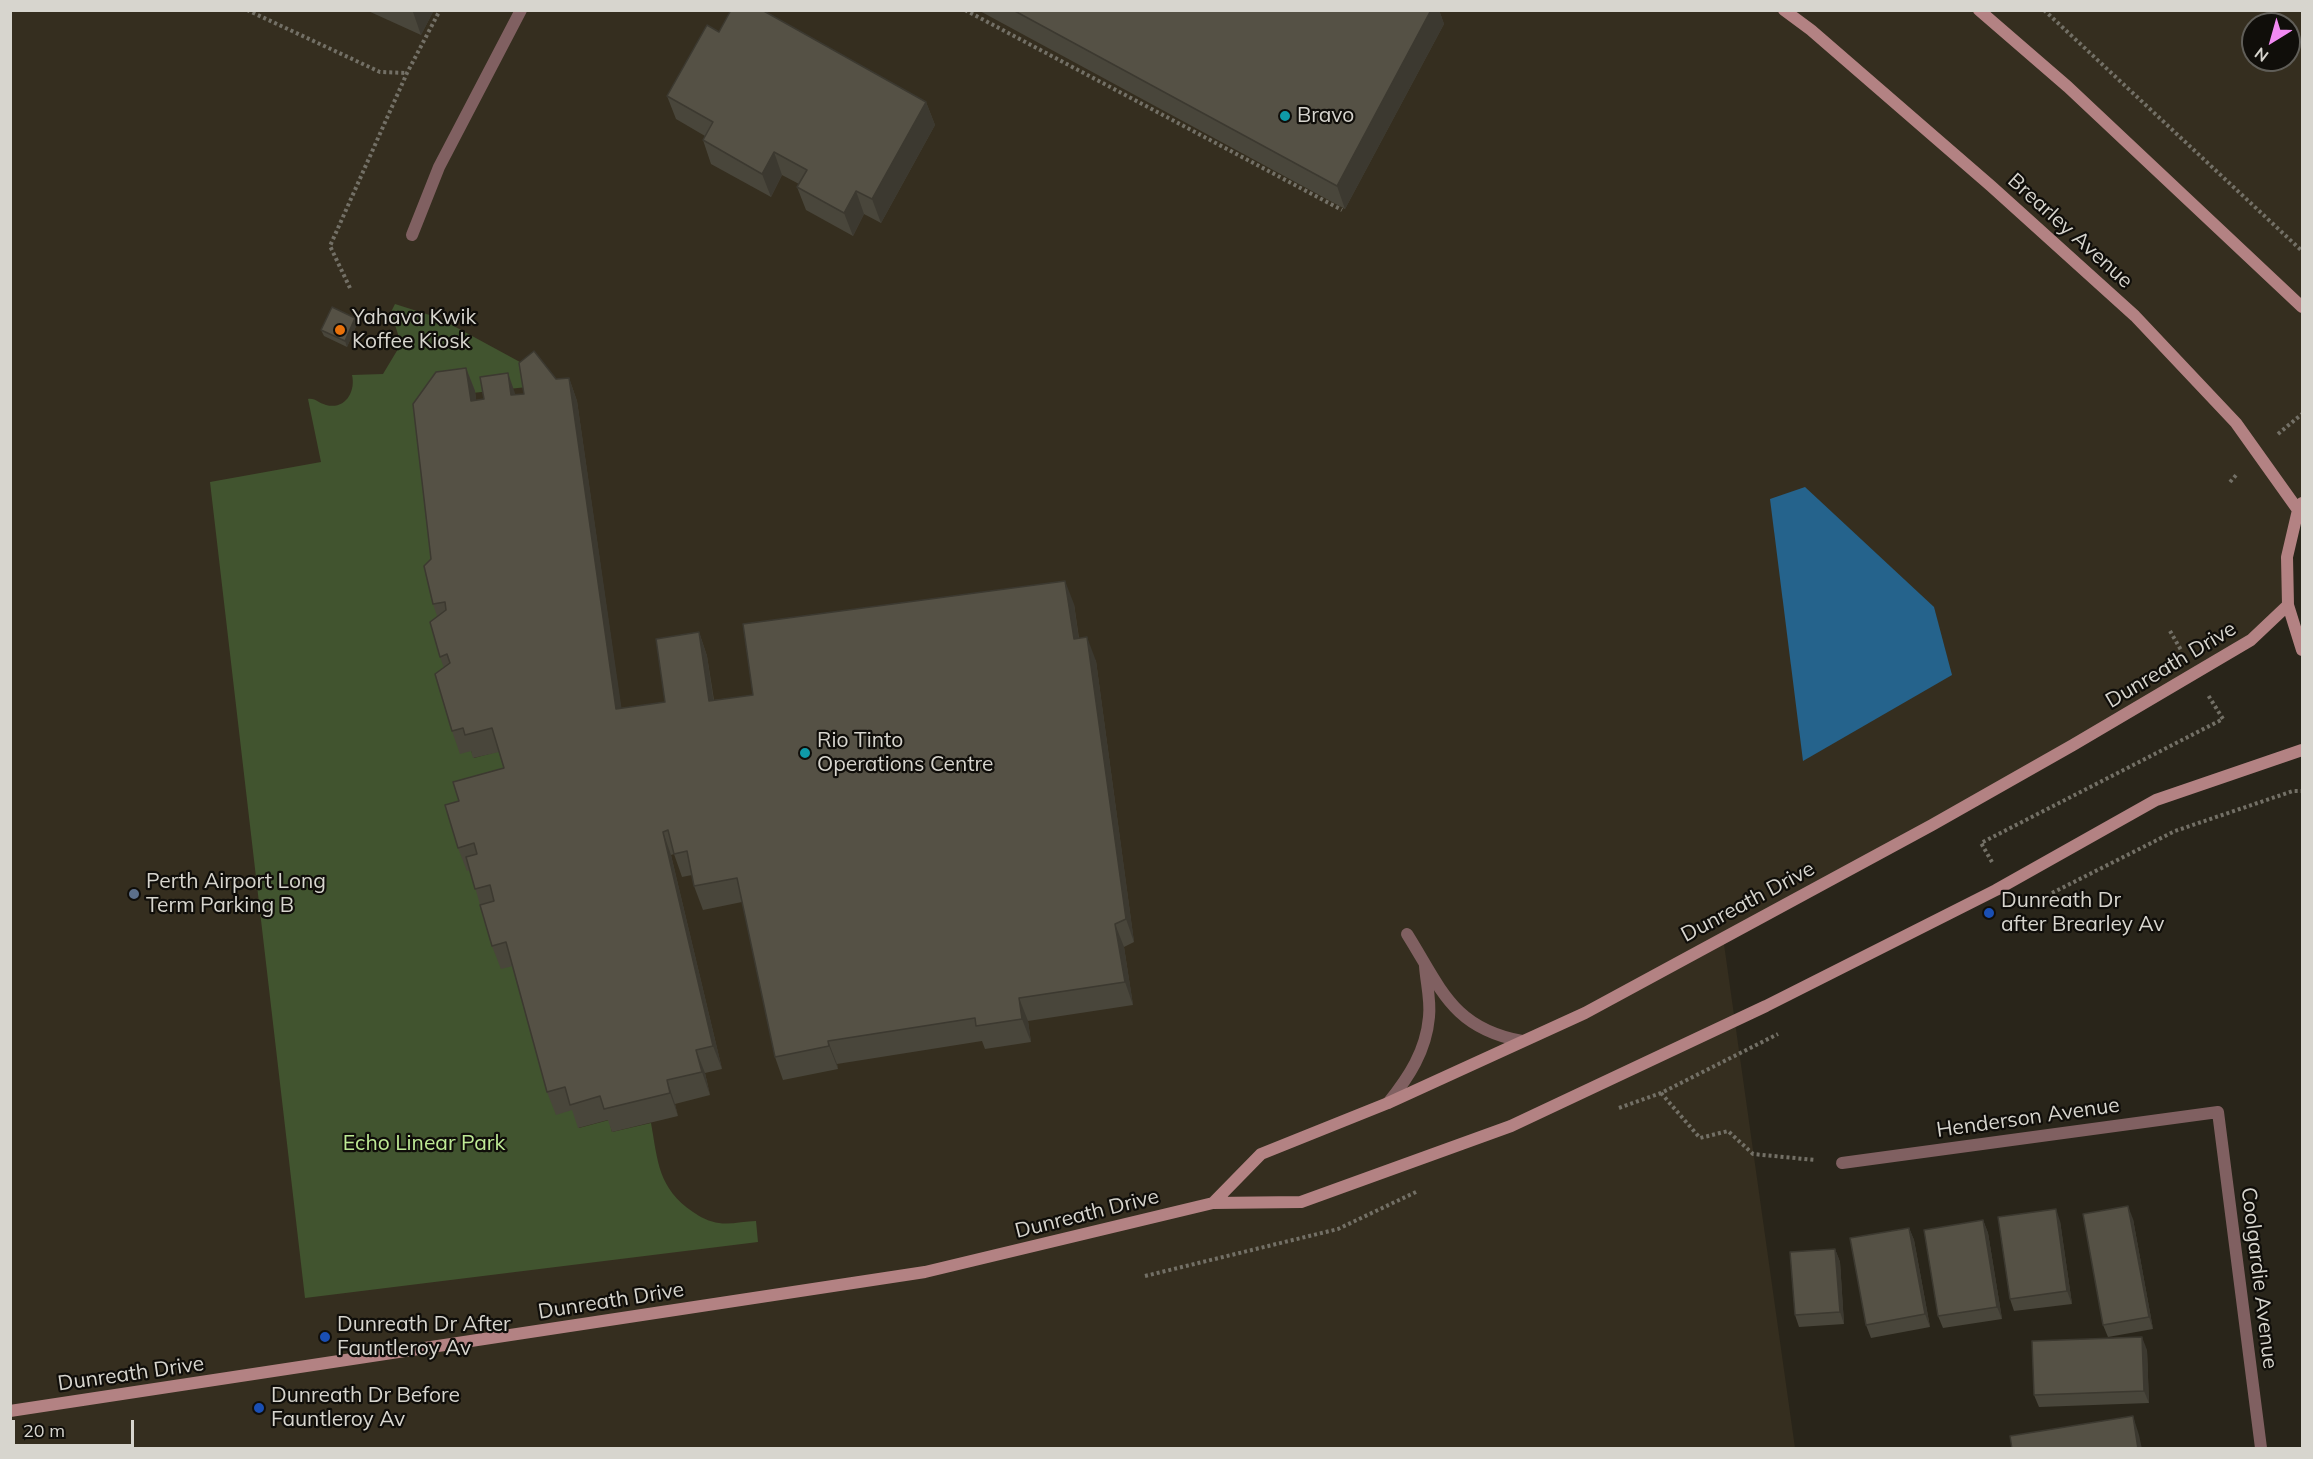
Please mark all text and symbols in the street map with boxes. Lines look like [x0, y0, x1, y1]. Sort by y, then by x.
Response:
north arrow [2241, 12, 2301, 72]
text: N [2251, 43, 2272, 66]
place label: Bravo [1297, 103, 1354, 129]
marker: Bravo [1278, 109, 1292, 123]
street label: Brearley Avenue [2002, 168, 2138, 294]
place label: Yahava Kwik Koffee Kiosk [352, 305, 476, 355]
marker: Yahava Kwik Koffee Kiosk [333, 323, 347, 337]
street label: Dunreath Drive [2101, 616, 2241, 714]
place label: Rio Tinto Operations Centre [817, 728, 994, 778]
marker: Rio Tinto Operations Centre [798, 746, 812, 760]
street label: Dunreath Drive [1677, 856, 1819, 948]
place label: Perth Airport Long Term Parking B [146, 869, 326, 919]
marker: Perth Airport Long Term Parking B [127, 887, 141, 901]
place label: Dunreath Dr after Brearley Av [2001, 888, 2164, 938]
marker: Dunreath Dr after Brearley Av [1982, 906, 1996, 920]
street label: Henderson Avenue [1935, 1093, 2121, 1143]
park label: Echo Linear Park [343, 1131, 505, 1157]
street label: Dunreath Drive [1012, 1184, 1162, 1244]
street label: Coolgardie Avenue [2235, 1186, 2283, 1370]
street label: Dunreath Drive [536, 1277, 686, 1325]
place label: Dunreath Dr After Fauntleroy Av [337, 1312, 511, 1362]
marker: Dunreath Dr After Fauntleroy Av [318, 1330, 332, 1344]
street label: Dunreath Drive [56, 1351, 206, 1397]
place label: Dunreath Dr Before Fauntleroy Av [271, 1383, 460, 1433]
marker: Dunreath Dr Before Fauntleroy Av [252, 1401, 266, 1415]
scale bar [15, 1408, 136, 1446]
text: 20 m [23, 1419, 65, 1442]

